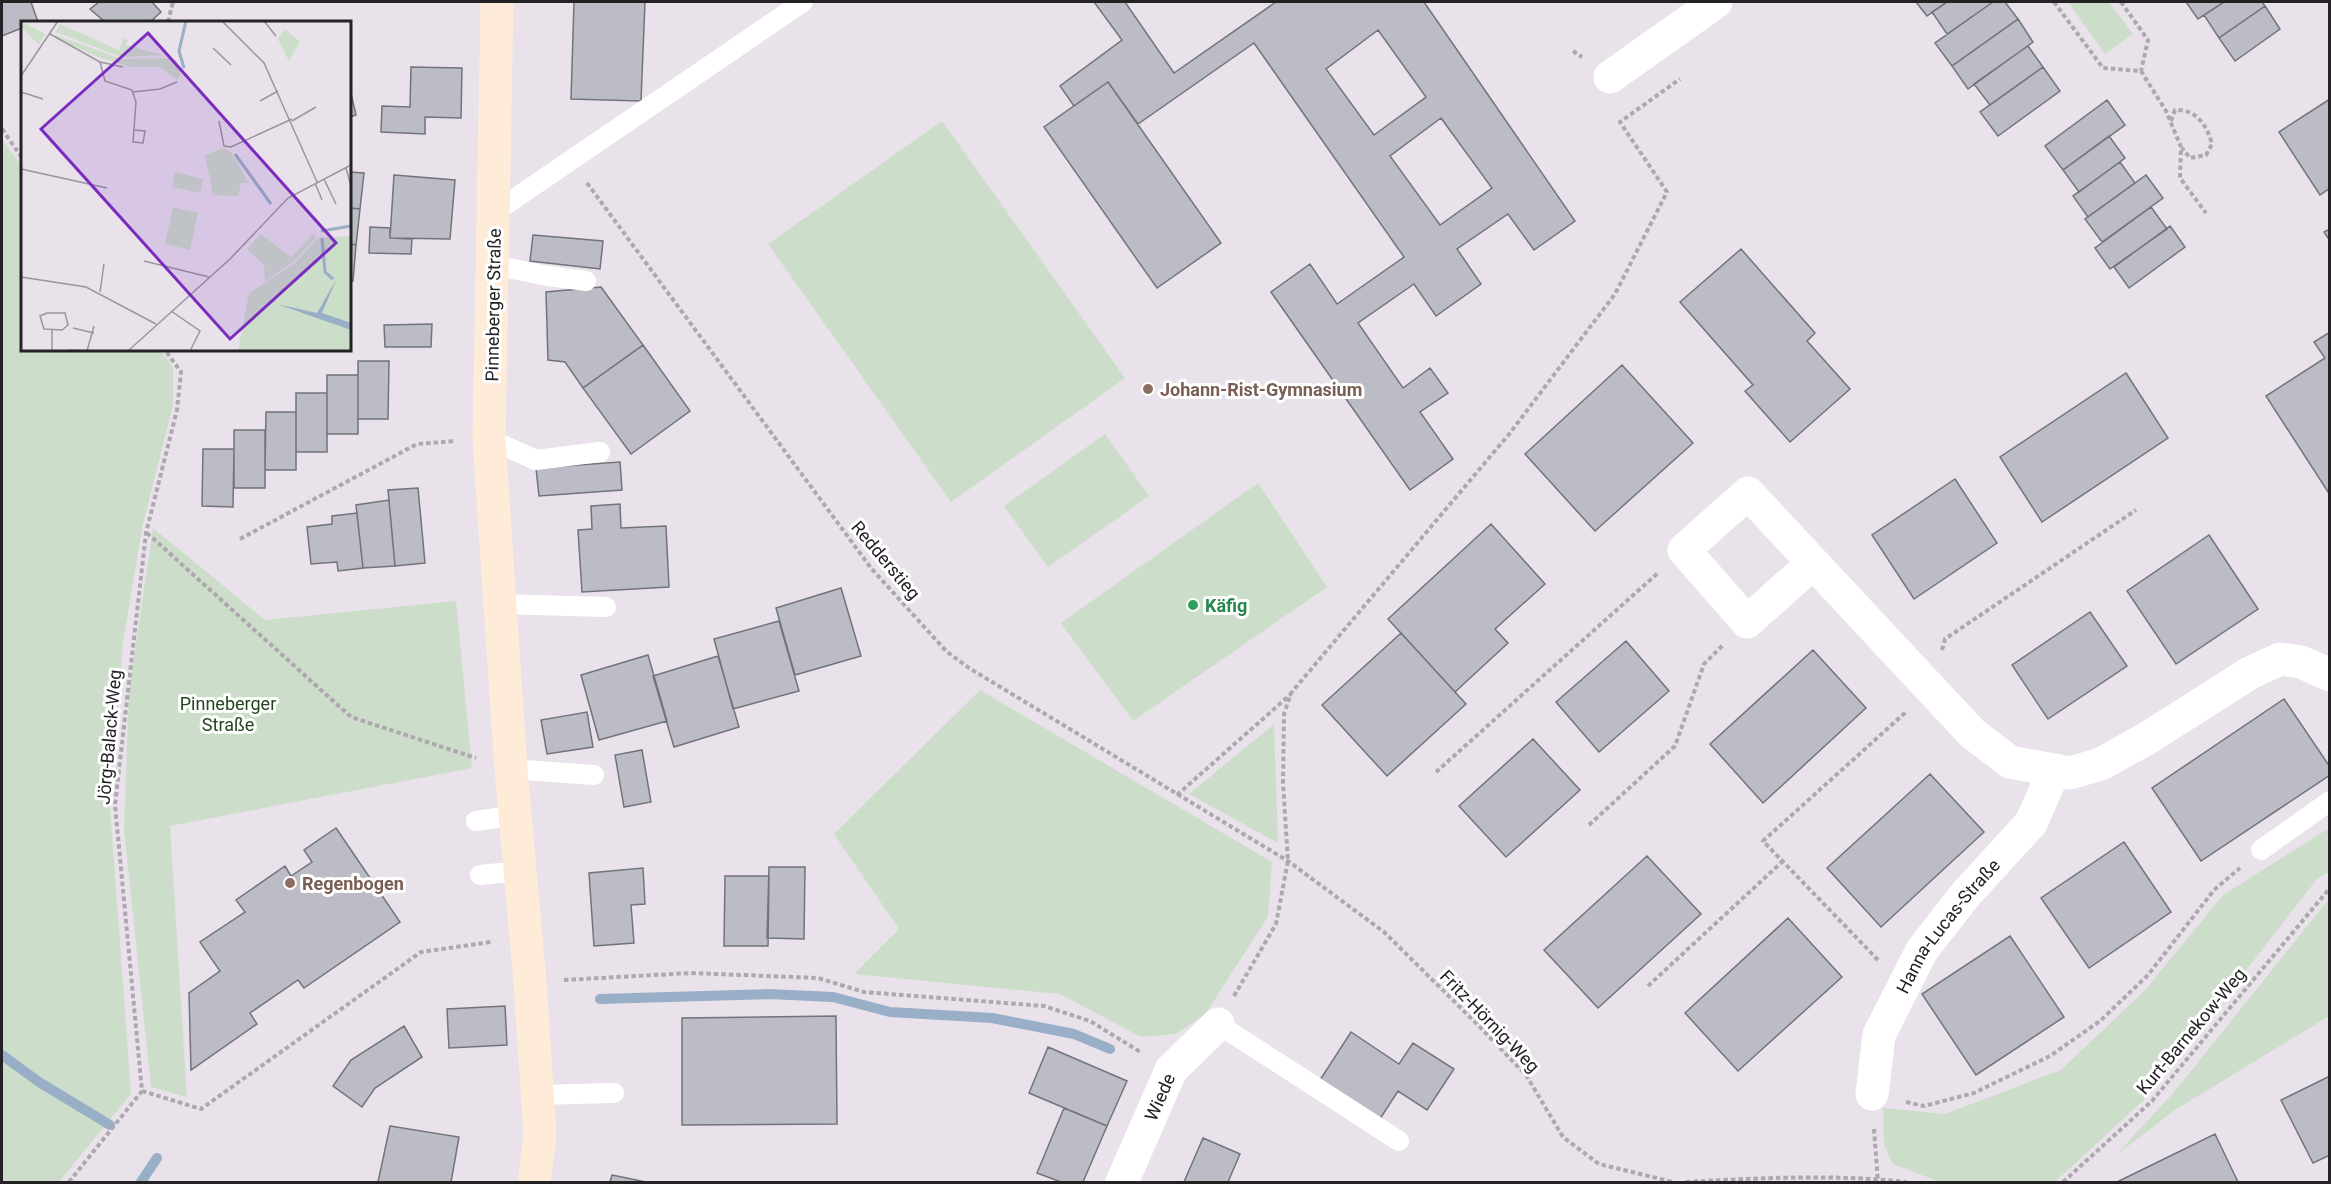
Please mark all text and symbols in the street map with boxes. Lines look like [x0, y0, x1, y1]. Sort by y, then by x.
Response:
inset map [21, 21, 351, 351]
street label: Pinneberger Straße [481, 228, 505, 382]
place label: Johann-Rist-Gymnasium [1160, 379, 1362, 400]
marker: Johann-Rist-Gymnasium [1141, 382, 1155, 396]
street label: Redderstieg [847, 517, 925, 603]
place label: Käfig [1205, 595, 1247, 616]
marker: Käfig [1186, 598, 1200, 612]
street label: Jörg-Balack-Weg [93, 669, 125, 805]
park label: Pinneberger Straße [180, 693, 276, 735]
street label: Hanna-Lucas-Straße [1891, 854, 2004, 997]
place label: Regenbogen [302, 873, 404, 894]
marker: Regenbogen [283, 876, 297, 890]
street label: Kurt-Barnekow-Weg [2132, 964, 2250, 1098]
street label: Fritz-Hörnig-Weg [1436, 966, 1544, 1076]
street label: Wiede [1140, 1070, 1179, 1124]

